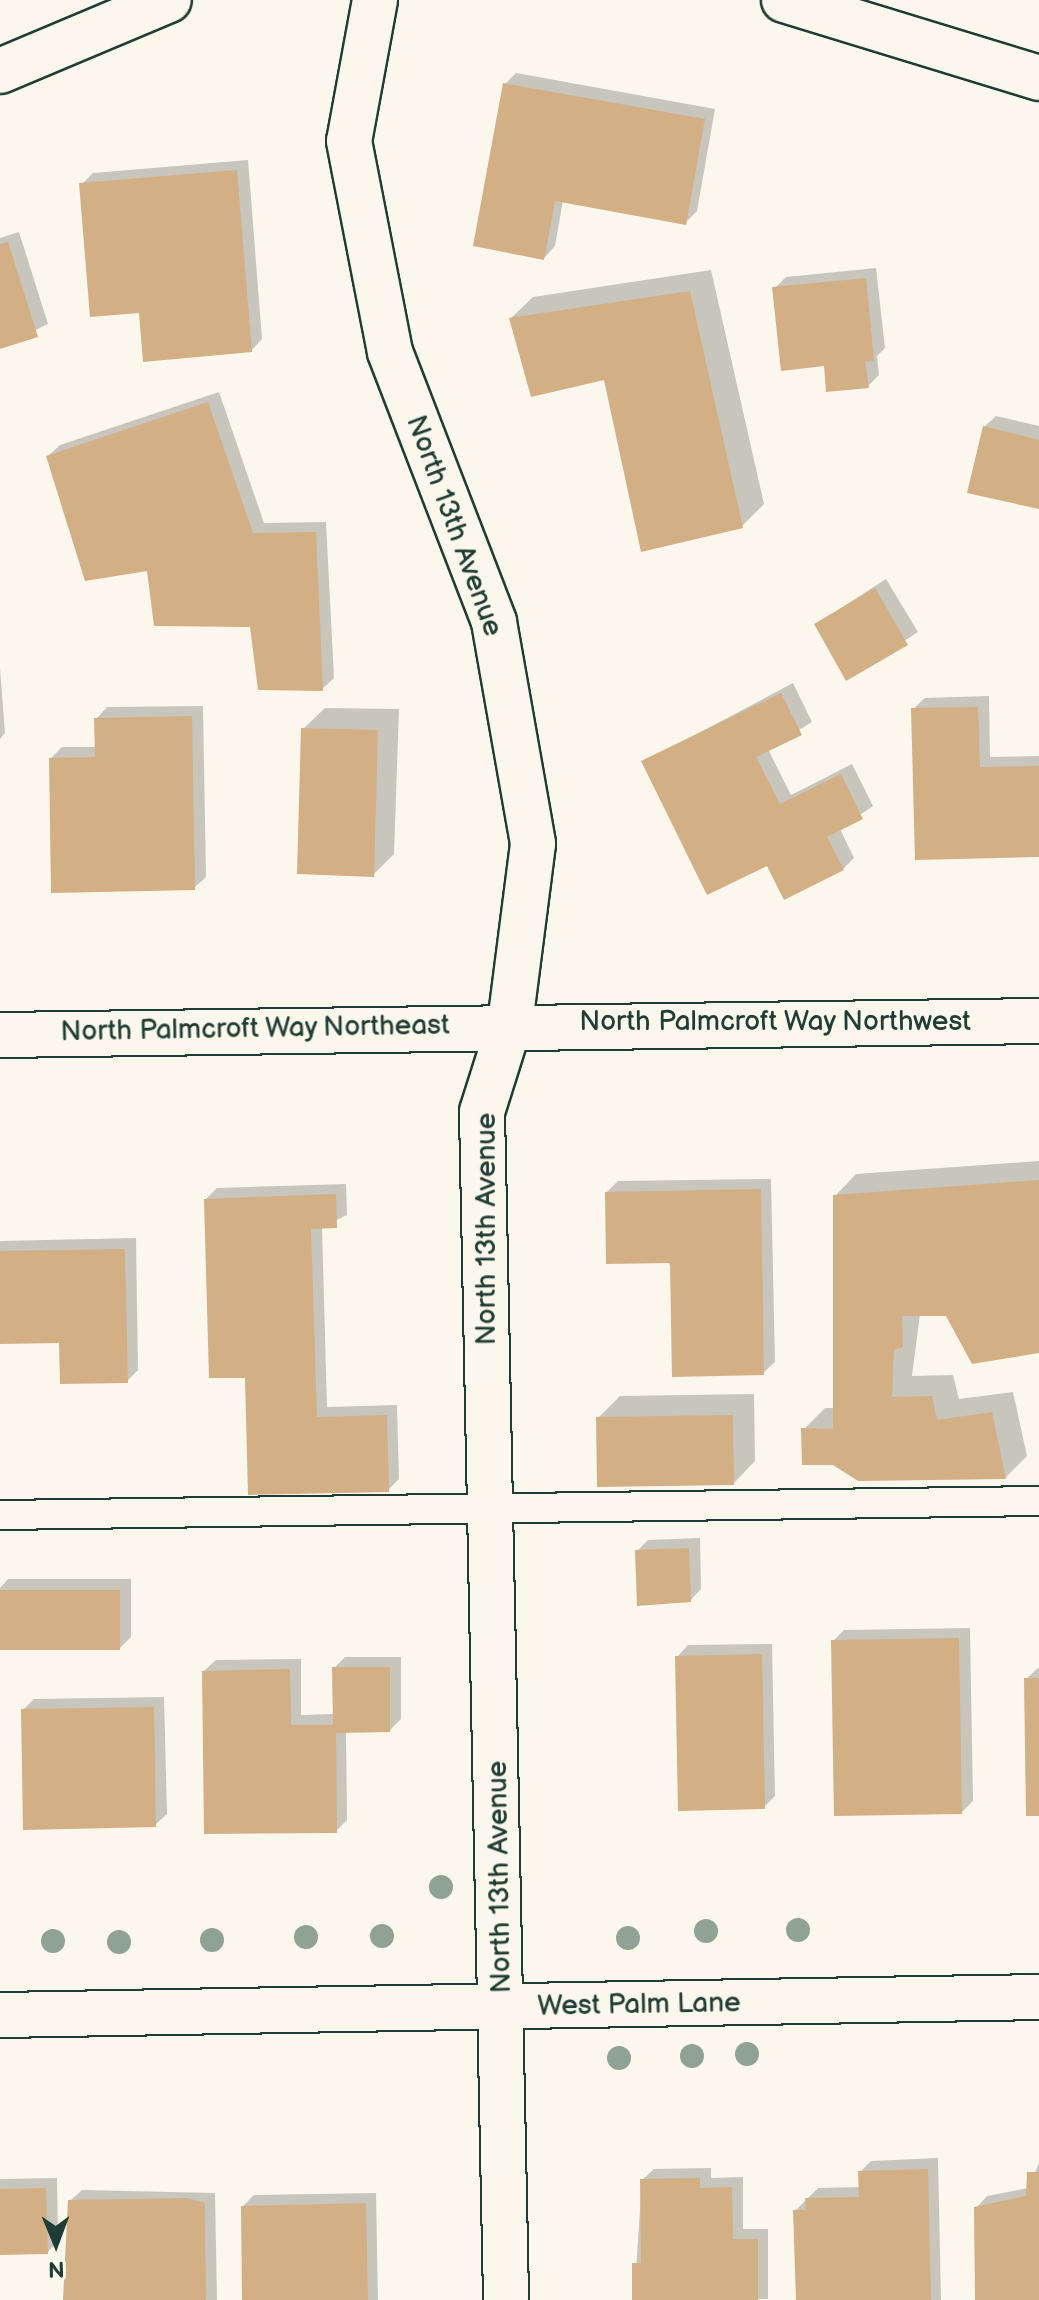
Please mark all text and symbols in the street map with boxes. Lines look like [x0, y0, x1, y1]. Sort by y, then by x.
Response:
street label: North 13th Avenue [398, 411, 510, 641]
street label: North Palmcroft Way Northwest [578, 1005, 972, 1039]
street label: North Palmcroft Way Northeast [59, 1009, 451, 1049]
street label: North 13th Avenue [470, 1113, 504, 1345]
street label: North 13th Avenue [481, 1760, 519, 1994]
street label: West Palm Lane [537, 1986, 741, 2024]
north arrow [16, 2204, 96, 2284]
text: N [48, 2255, 65, 2282]

